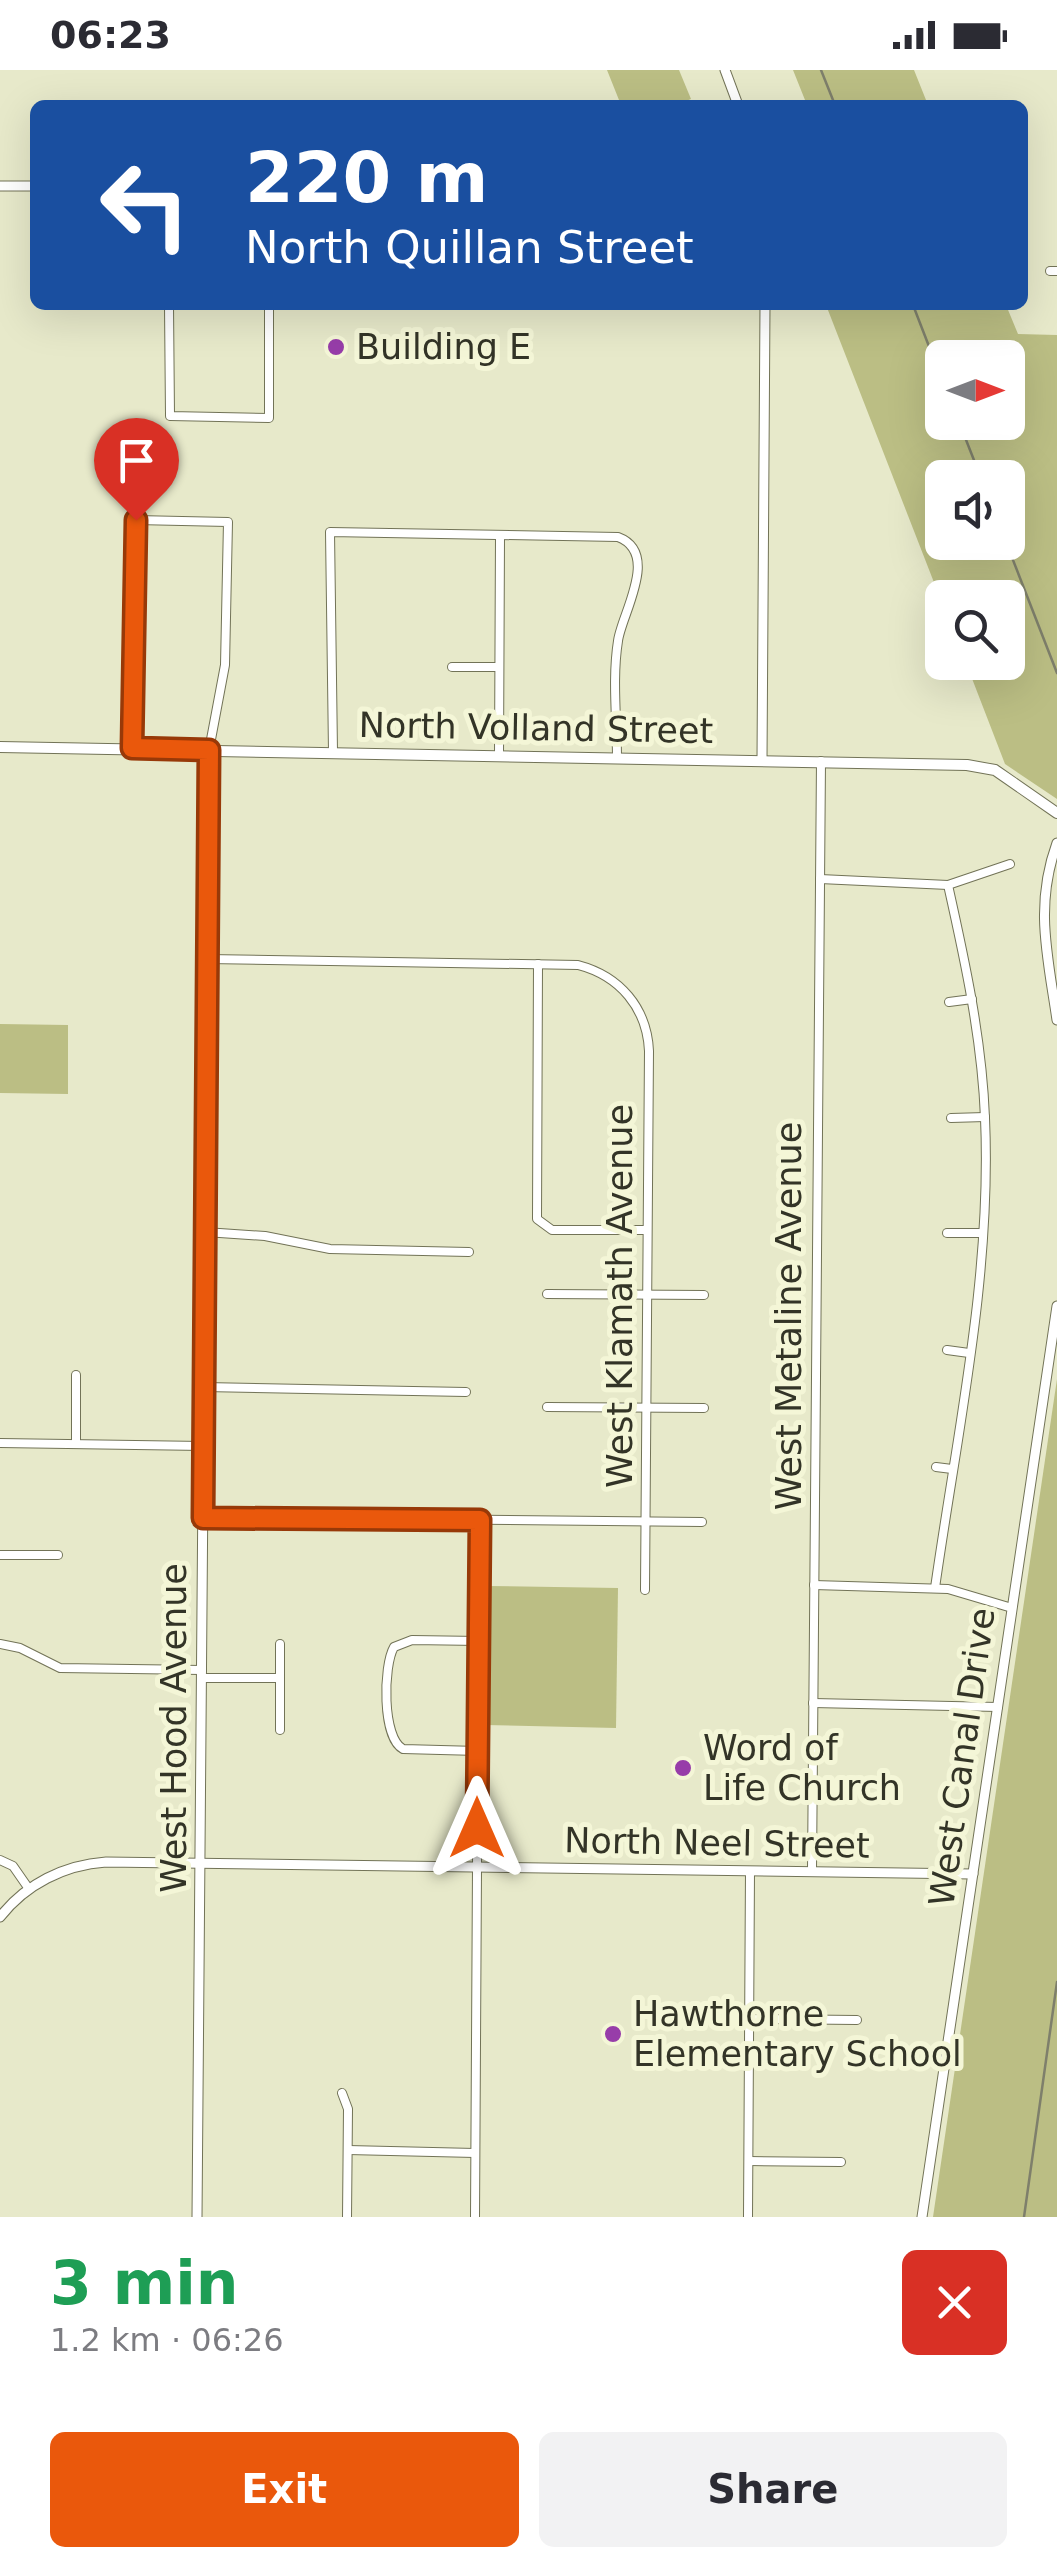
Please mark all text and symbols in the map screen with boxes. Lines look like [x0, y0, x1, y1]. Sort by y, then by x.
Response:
text: 06:23 [50, 13, 171, 57]
text: 220 m [245, 137, 488, 219]
icon: left [80, 140, 210, 270]
text: North Quillan Street [245, 221, 694, 274]
place label: Building E [356, 327, 531, 367]
marker: Building E [325, 336, 347, 358]
north arrow [925, 340, 1025, 440]
map controls [925, 340, 1025, 680]
pin [94, 418, 179, 521]
icon: arrive [109, 433, 164, 488]
button: sound [925, 460, 1025, 560]
button: search [925, 580, 1025, 680]
street label: North Volland Street [358, 705, 714, 751]
street label: West Klamath Avenue [600, 1104, 640, 1488]
street label: West Metaline Avenue [769, 1122, 809, 1510]
street label: West Hood Avenue [154, 1563, 194, 1893]
street label: West Canal Drive [921, 1605, 1003, 1909]
place label: Word of Life Church [703, 1728, 901, 1808]
marker: Word of Life Church [672, 1757, 694, 1779]
position arrow [425, 1776, 529, 1880]
street label: North Neel Street [564, 1820, 870, 1866]
place label: Hawthorne Elementary School [633, 1994, 962, 2074]
marker: Hawthorne Elementary School [602, 2023, 624, 2045]
text: 3 min [50, 2248, 238, 2318]
button: close [902, 2250, 1007, 2355]
text: 1.2 km · 06:26 [50, 2321, 284, 2359]
button: Exit [50, 2432, 519, 2547]
button: Share [539, 2432, 1007, 2547]

